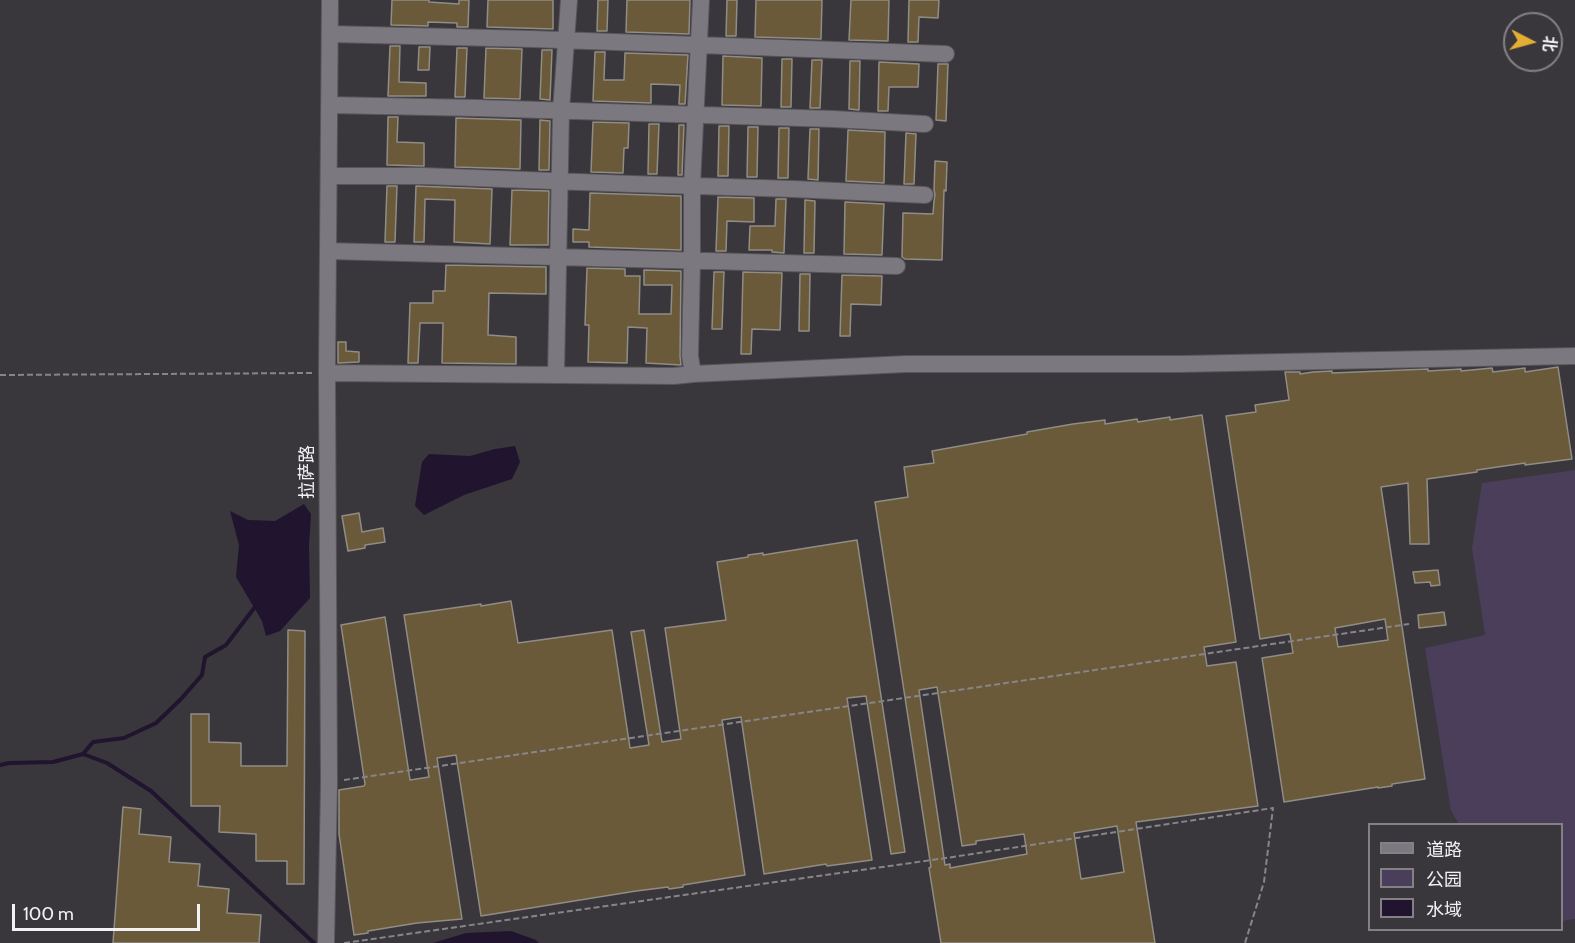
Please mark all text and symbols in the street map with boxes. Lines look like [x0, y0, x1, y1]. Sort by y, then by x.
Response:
north arrow [1503, 12, 1563, 72]
text: 北 [1539, 35, 1560, 53]
street label: 拉萨路 [297, 445, 319, 499]
legend [1368, 823, 1563, 931]
text: 道路 [1426, 839, 1462, 861]
text: 公园 [1426, 869, 1462, 891]
scale bar [15, 892, 202, 930]
text: 水域 [1426, 899, 1462, 921]
text: 100 m [23, 903, 74, 925]

